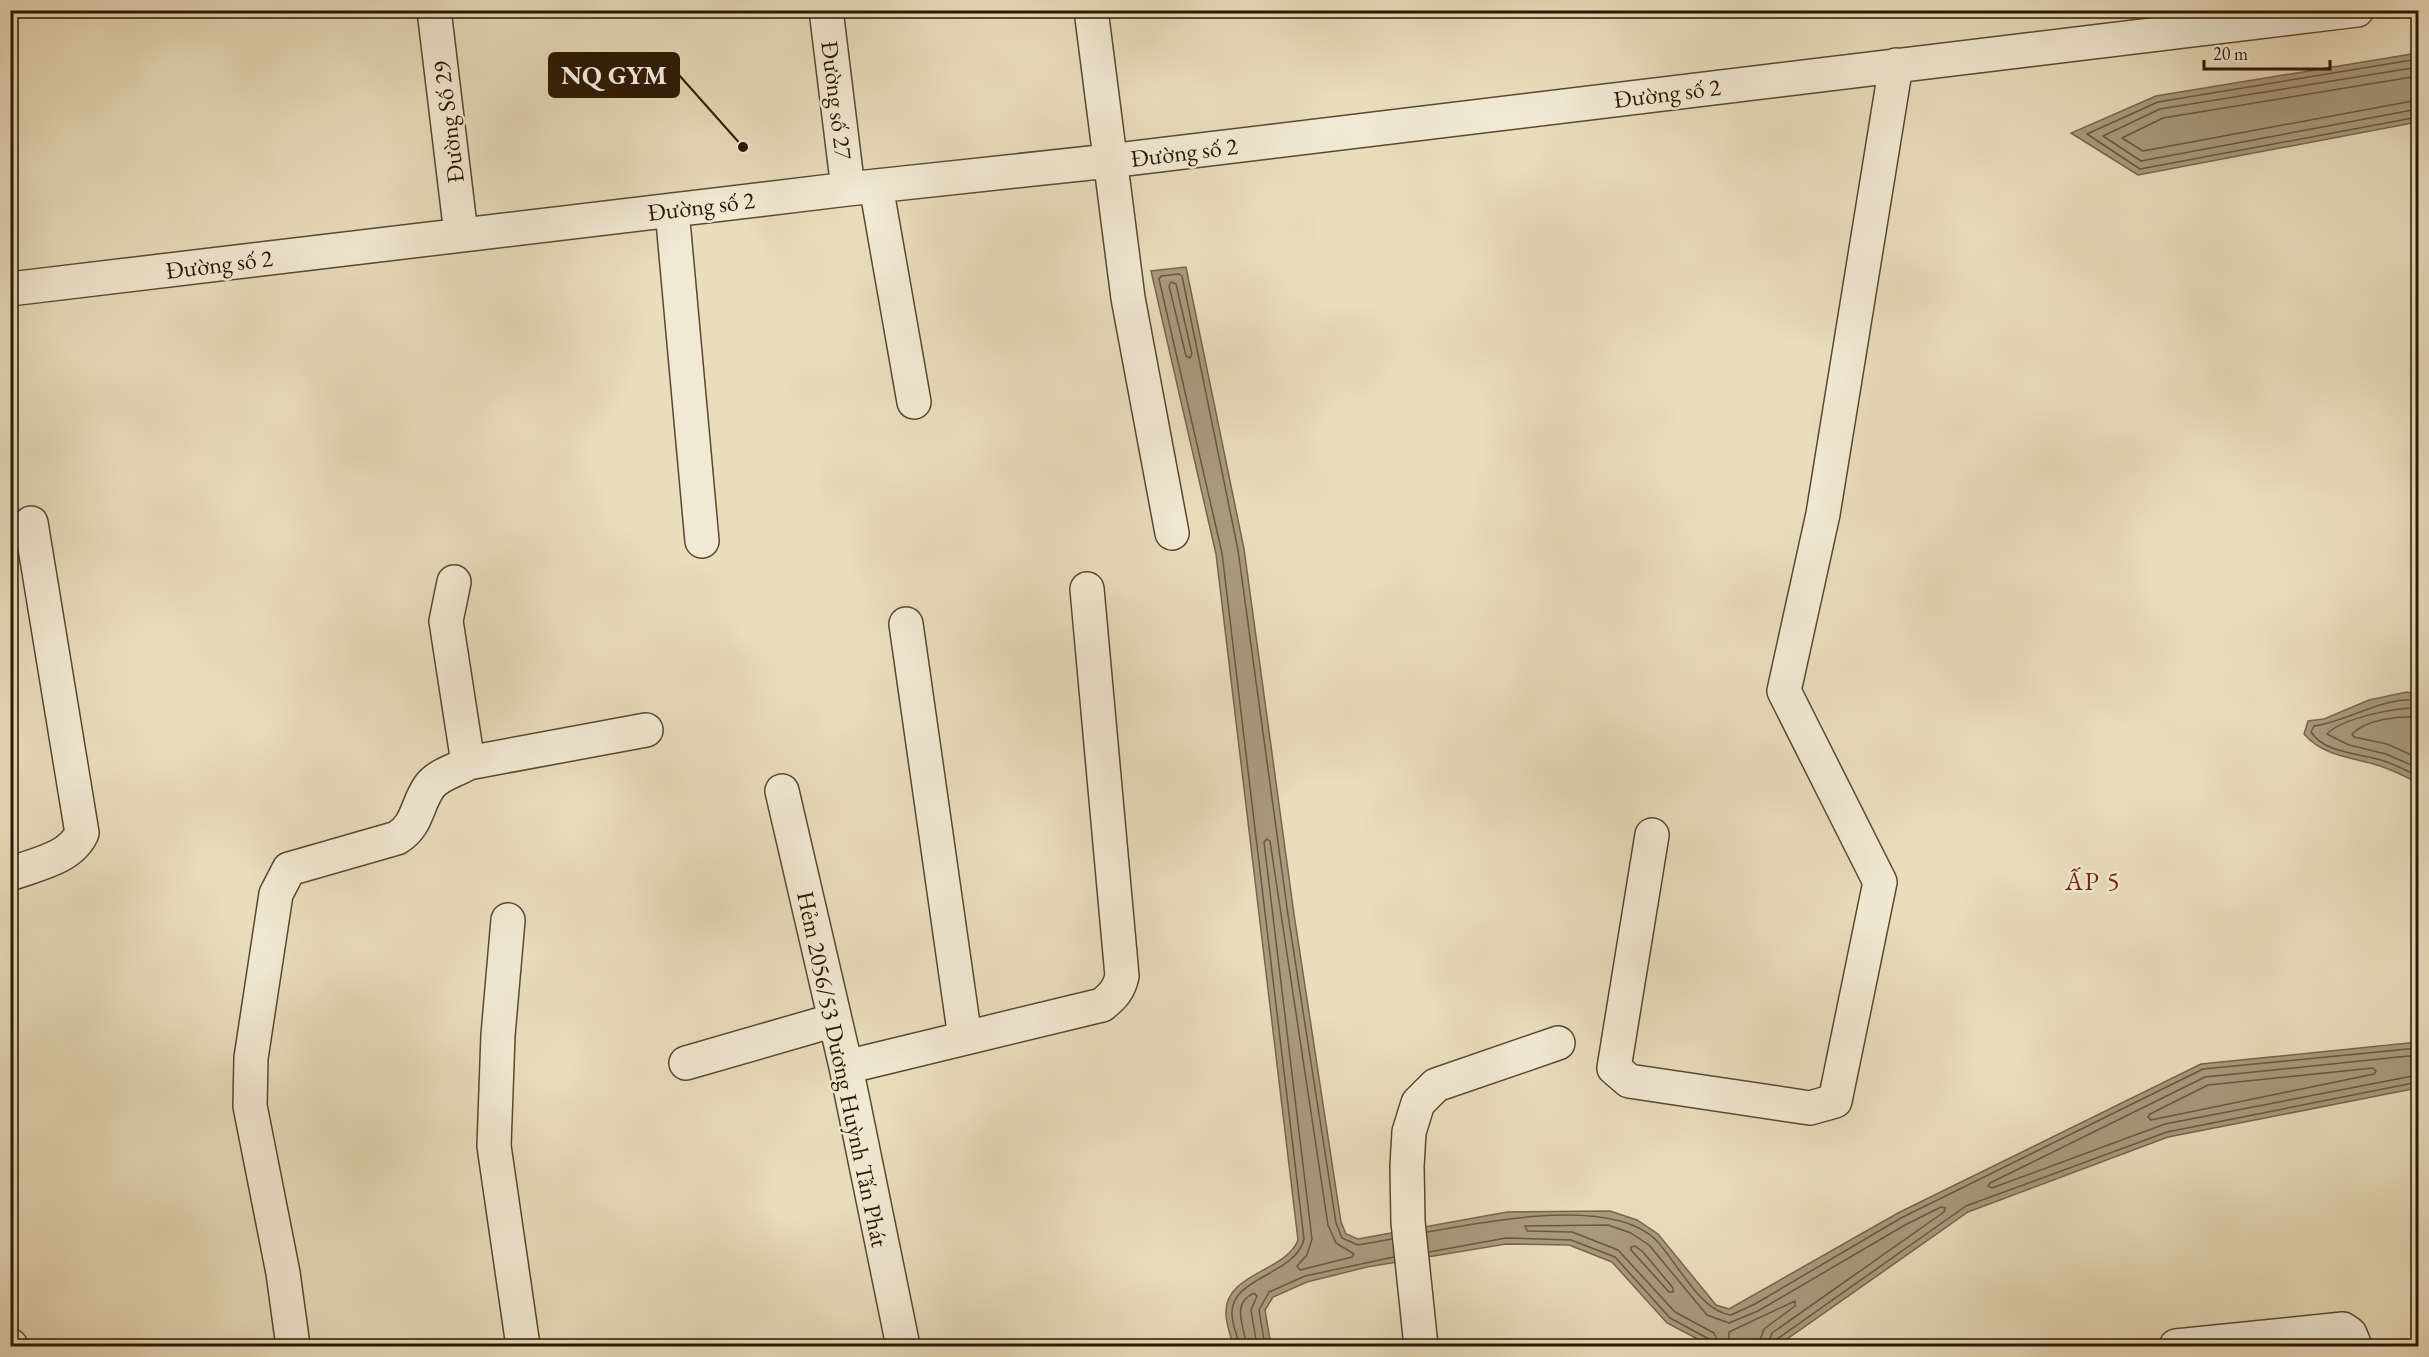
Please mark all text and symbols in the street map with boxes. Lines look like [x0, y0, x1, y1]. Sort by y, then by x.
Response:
scale bar [2204, 33, 2330, 71]
street label: Đường số 27 [814, 39, 860, 161]
text: 20 m [2213, 42, 2248, 65]
callout: NQ GYM [549, 53, 679, 97]
text: NQ GYM [561, 58, 667, 92]
street label: Đường Số 29 [425, 59, 471, 185]
street label: Đường số 2 [1612, 71, 1723, 115]
street label: Đường số 2 [1129, 130, 1240, 174]
street label: Đường số 2 [646, 184, 757, 228]
street label: Đường số 2 [164, 242, 275, 286]
district label: ẤP 5 [2064, 864, 2121, 898]
street label: Hẻm 2056/53 Dương Huỳnh Tấn Phát [790, 888, 896, 1250]

